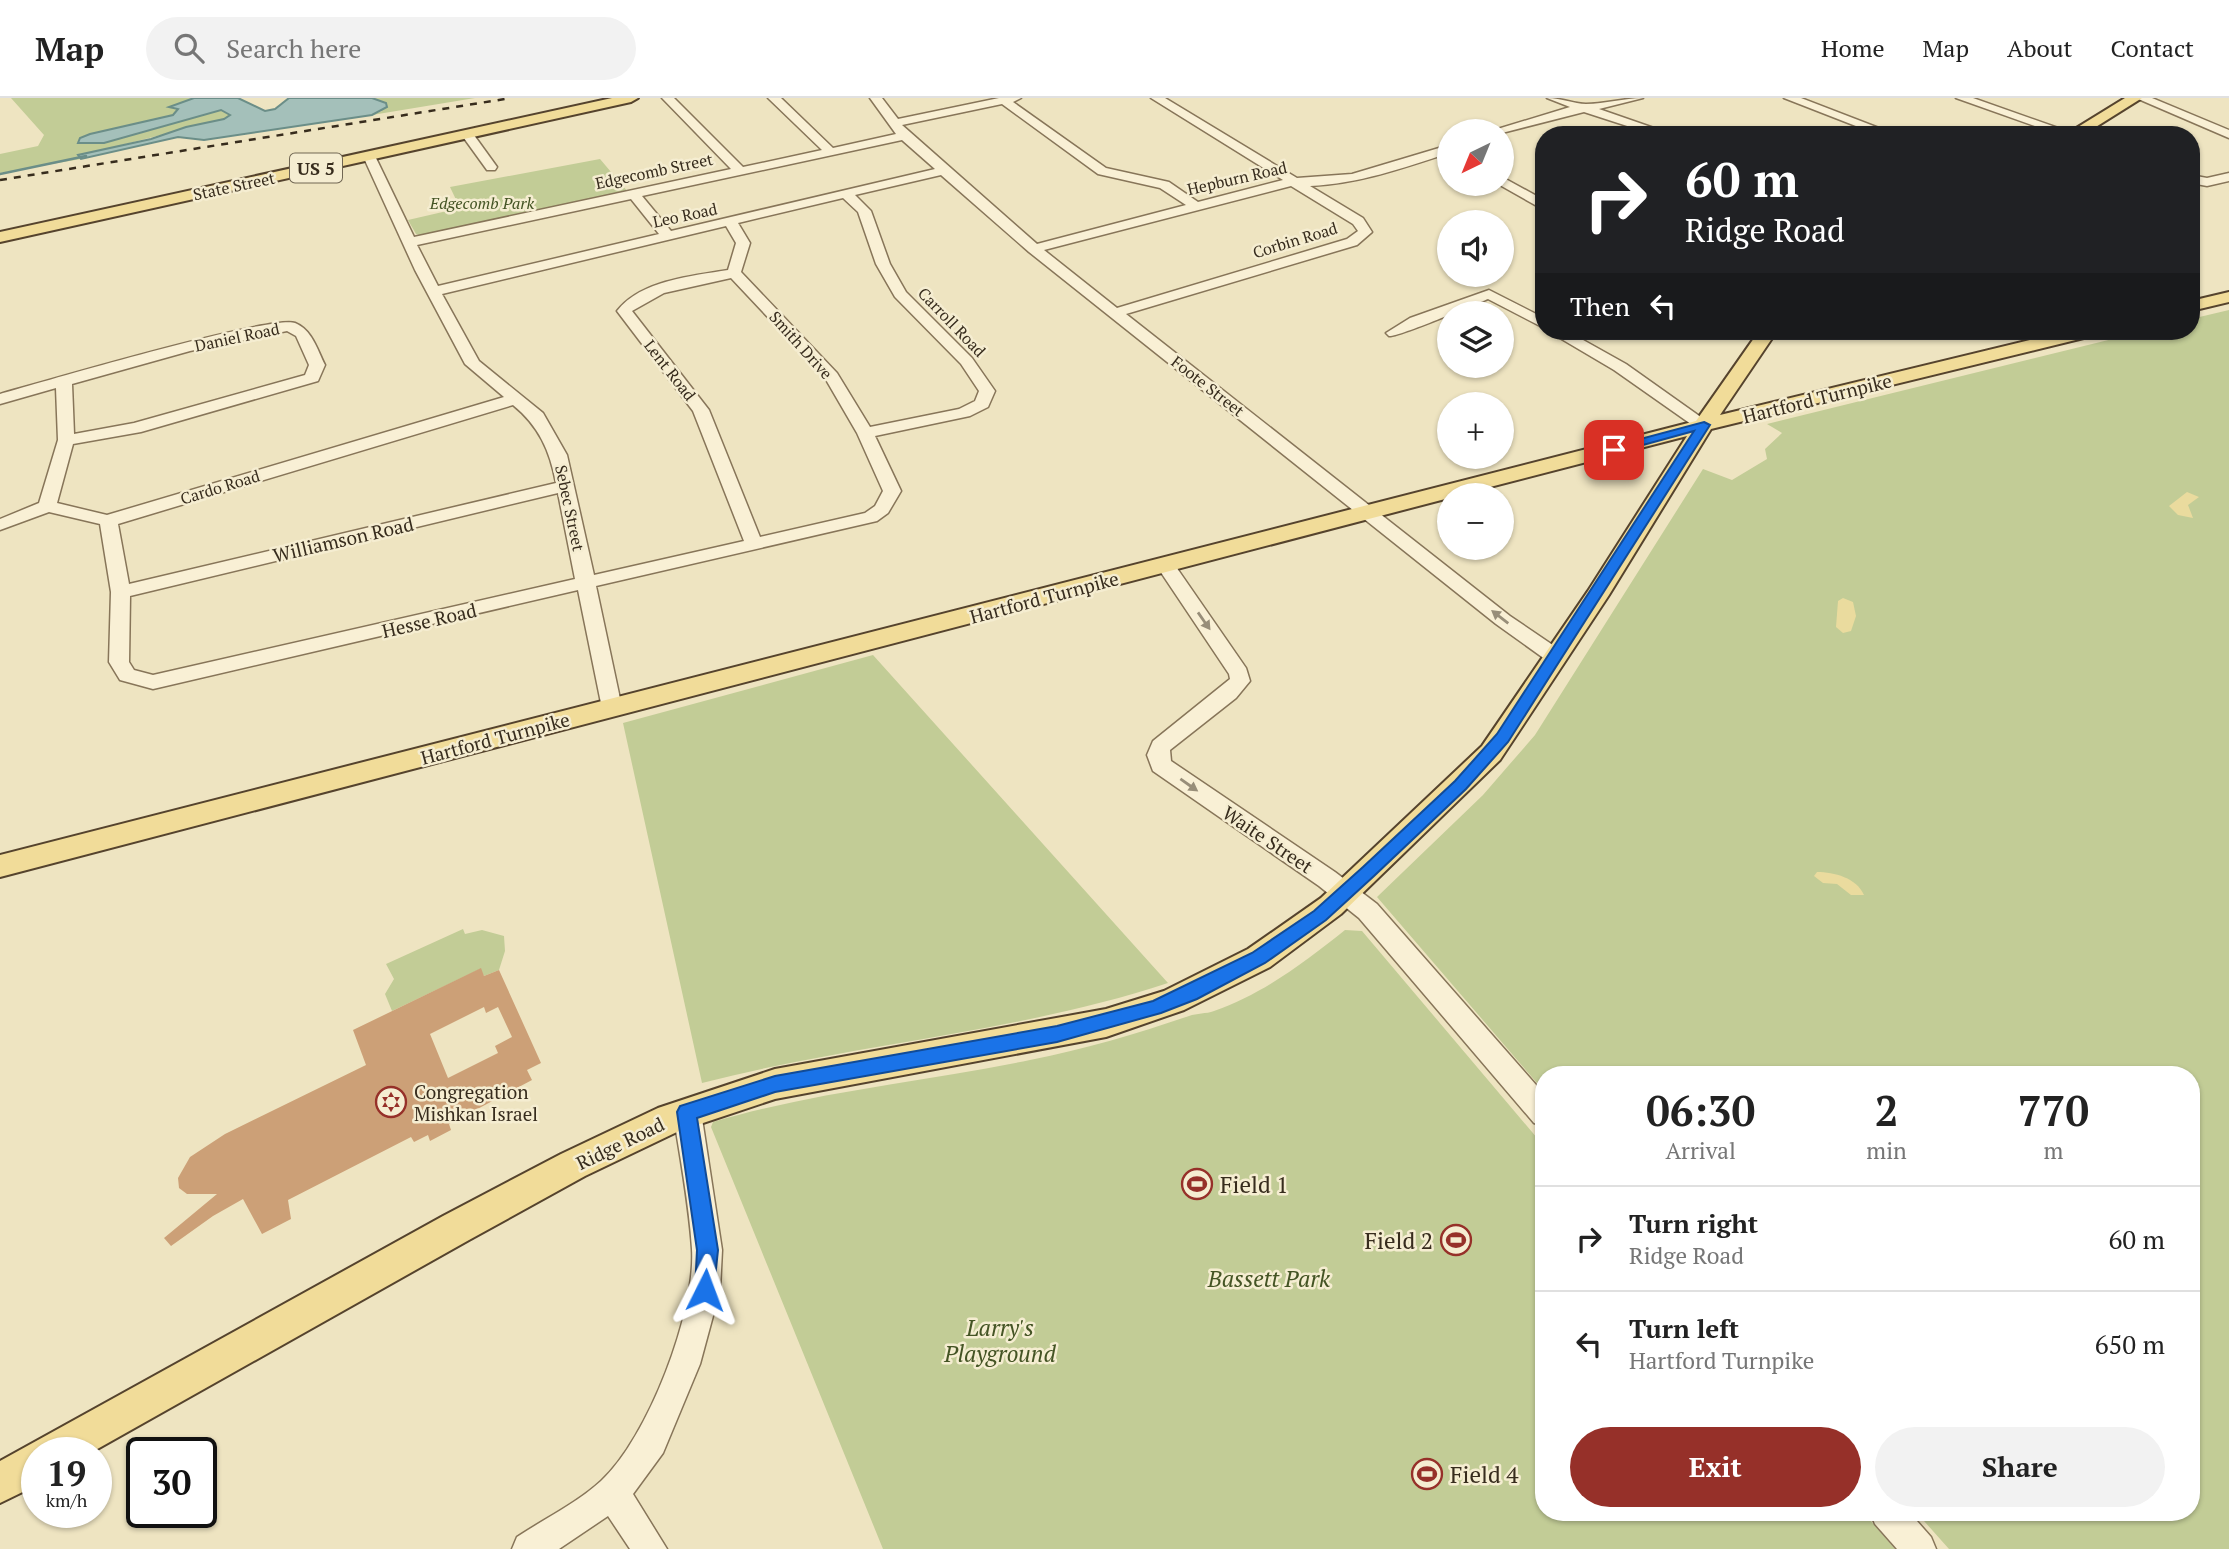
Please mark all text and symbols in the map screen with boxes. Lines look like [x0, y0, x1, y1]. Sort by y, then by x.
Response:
search box [146, 17, 636, 80]
text: Map [35, 27, 104, 70]
icon: search [170, 29, 208, 67]
text: Search here [226, 31, 361, 65]
text: Home [1821, 32, 1885, 64]
text: Map [1923, 32, 1969, 64]
text: About [2007, 32, 2073, 64]
text: Contact [2111, 32, 2194, 64]
north arrow [1437, 119, 1514, 196]
map controls [1437, 119, 1514, 560]
text: 60 m [1685, 146, 1799, 211]
street label: Edgecomb Street [593, 148, 715, 194]
road number: US 5 [290, 154, 342, 182]
icon: right [1570, 154, 1661, 245]
street label: Hepburn Road [1185, 156, 1289, 200]
street label: State Street [191, 167, 277, 205]
park label: Edgecomb Park [429, 192, 535, 214]
street label: Leo Road [651, 197, 719, 233]
text: Ridge Road [1685, 209, 1845, 251]
button: sound [1437, 210, 1514, 287]
street label: Corbin Road [1250, 217, 1340, 263]
street label: Carroll Road [913, 282, 991, 362]
icon: left [1644, 287, 1682, 325]
text: Then [1570, 289, 1630, 323]
button: layers [1437, 301, 1514, 378]
street label: Smith Drive [765, 306, 837, 384]
street label: Daniel Road [193, 317, 282, 357]
street label: Lent Road [639, 335, 701, 405]
street label: Foote Street [1167, 351, 1249, 421]
street label: Hartford Turnpike [1740, 367, 1894, 429]
button: + [1437, 392, 1514, 469]
pin [1584, 420, 1644, 480]
icon: arrive [1595, 431, 1633, 469]
street label: Sebec Street [550, 463, 590, 553]
street label: Cardo Road [178, 464, 262, 509]
button: − [1437, 483, 1514, 560]
street label: Williamson Road [270, 511, 416, 567]
street label: Hartford Turnpike [967, 565, 1121, 629]
street label: Hesse Road [379, 597, 479, 643]
one-way arrow [1492, 610, 1510, 625]
one-way arrow [1197, 612, 1211, 630]
street label: Hartford Turnpike [418, 706, 572, 770]
one-way arrow [1180, 778, 1198, 792]
street label: Waite Street [1218, 800, 1318, 878]
place label: Congregation Mishkan Israel [414, 1079, 538, 1126]
text: 06:30 [1646, 1082, 1755, 1138]
text: 2 [1875, 1082, 1898, 1138]
text: 770 [2018, 1082, 2089, 1138]
synagogue icon: Congregation Mishkan Israel [374, 1085, 408, 1119]
street label: Ridge Road [572, 1111, 669, 1175]
text: Arrival [1665, 1135, 1736, 1166]
text: min [1866, 1135, 1907, 1166]
text: m [2043, 1135, 2063, 1166]
sports icon: Field 1 [1180, 1167, 1214, 1201]
place label: Field 1 [1220, 1169, 1289, 1200]
text: Turn right [1629, 1206, 1758, 1240]
icon: right [1570, 1220, 1608, 1258]
text: 60 m [2109, 1222, 2165, 1256]
sports icon: Field 2 [1439, 1223, 1473, 1257]
place label: Field 2 [1364, 1225, 1433, 1256]
text: Ridge Road [1629, 1240, 1744, 1271]
position arrow [668, 1253, 742, 1327]
park label: Bassett Park [1207, 1263, 1331, 1294]
text: Turn left [1629, 1311, 1739, 1345]
park label: Larry's Playground [943, 1312, 1057, 1369]
icon: left [1570, 1325, 1608, 1363]
text: 650 m [2095, 1327, 2165, 1361]
text: Hartford Turnpike [1629, 1345, 1814, 1376]
button: Exit [1570, 1427, 1861, 1507]
button: Share [1875, 1427, 2165, 1507]
speed limit sign: 30 [126, 1437, 217, 1528]
text: 19 [47, 1450, 86, 1496]
sports icon: Field 4 [1410, 1457, 1444, 1491]
place label: Field 4 [1450, 1459, 1519, 1490]
text: km/h [46, 1488, 87, 1512]

